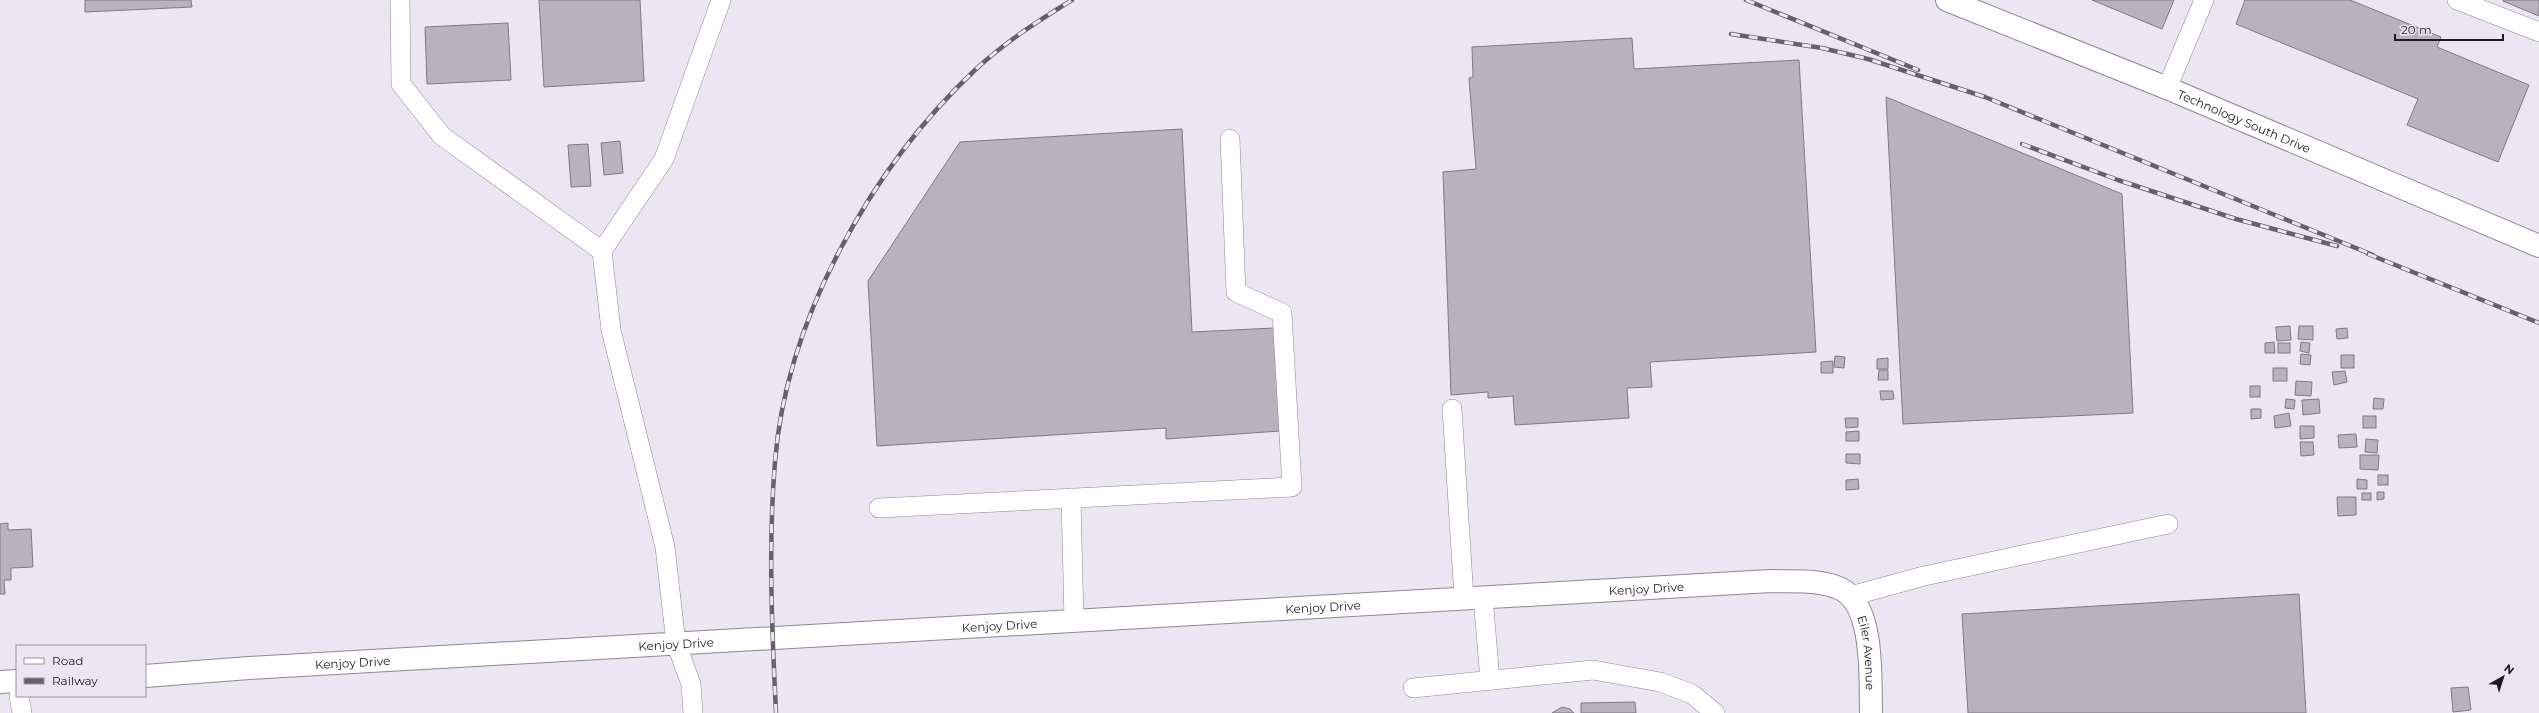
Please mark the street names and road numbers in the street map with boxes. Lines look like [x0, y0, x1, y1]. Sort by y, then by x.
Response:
street label: Technology South Drive [2176, 86, 2313, 156]
street label: Kenjoy Drive [1608, 578, 1684, 598]
street label: Kenjoy Drive [1285, 597, 1361, 616]
street label: Eiler Avenue [1855, 613, 1878, 690]
street label: Kenjoy Drive [961, 615, 1038, 635]
street label: Kenjoy Drive [638, 634, 714, 653]
street label: Kenjoy Drive [314, 652, 391, 672]

